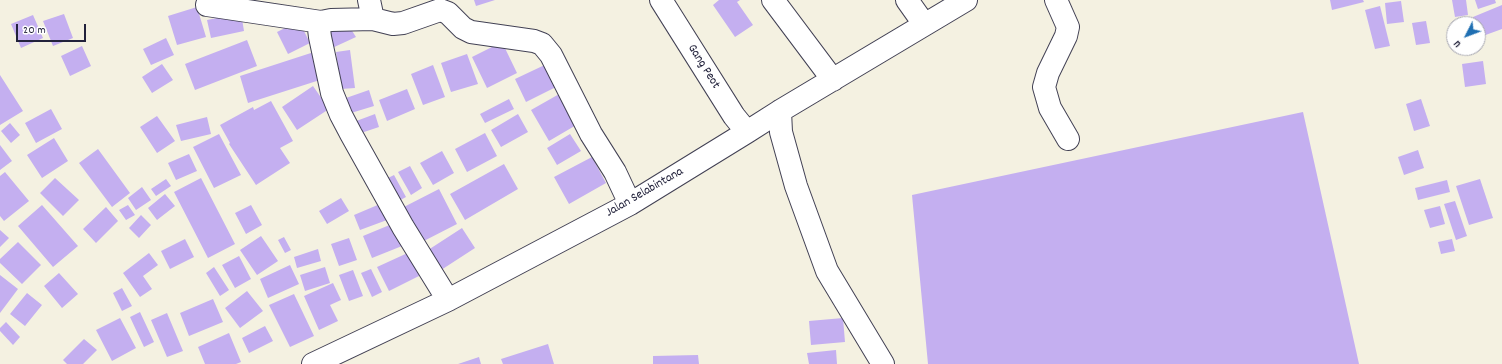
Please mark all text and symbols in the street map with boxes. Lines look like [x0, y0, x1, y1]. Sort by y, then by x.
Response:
scale bar [18, 16, 88, 42]
north arrow [1446, 16, 1486, 56]
text: 20 m [23, 22, 46, 39]
text: U [1450, 36, 1466, 51]
street label: Gang Peot [683, 42, 723, 92]
street label: Jalan Selabintana [604, 165, 686, 221]

